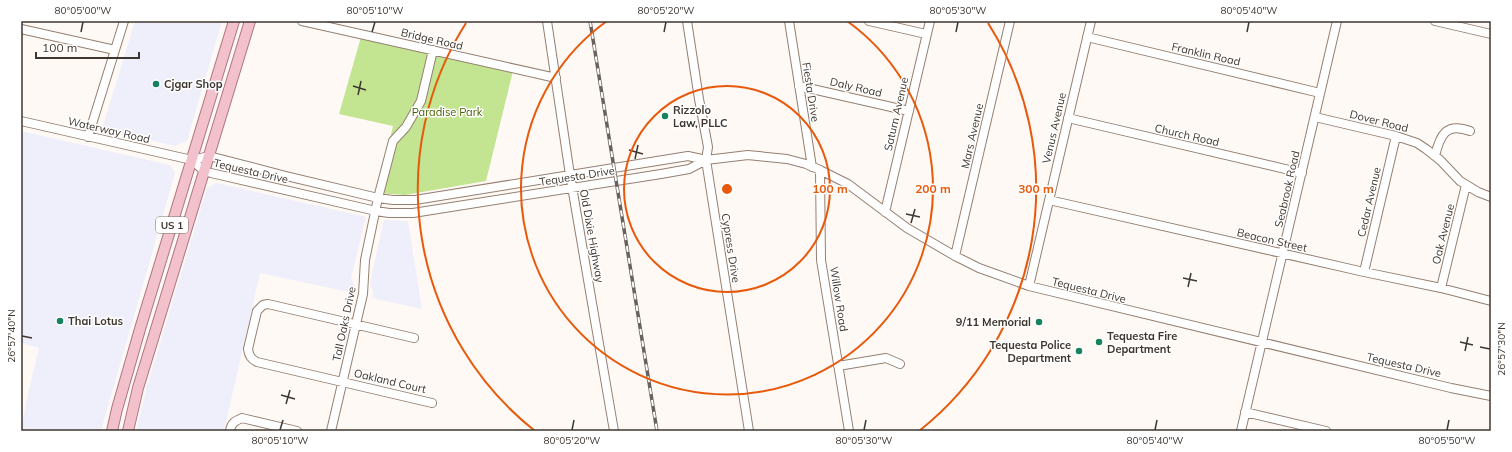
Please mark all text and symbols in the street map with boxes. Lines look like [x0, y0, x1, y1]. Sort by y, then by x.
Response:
text: 80°05'00"W [55, 4, 111, 17]
text: 80°05'10"W [347, 4, 403, 17]
text: 80°05'20"W [638, 4, 694, 17]
text: 80°05'30"W [930, 4, 986, 17]
text: 80°05'40"W [1221, 4, 1277, 17]
street label: Bridge Road [400, 25, 464, 53]
scale bar [36, 34, 139, 60]
street label: Franklin Road [1170, 39, 1242, 69]
text: 100 m [42, 40, 77, 55]
street label: Fiesta Drive [799, 61, 823, 123]
street label: Daly Road [829, 74, 883, 100]
street label: Saturn Avenue [881, 76, 911, 152]
place label: Cjgar Shop [164, 77, 223, 91]
marker: Cjgar Shop [151, 79, 161, 89]
street label: Venus Avenue [1039, 91, 1069, 165]
street label: Mars Avenue [958, 102, 986, 170]
place label: Rizzolo Law, PLLC [673, 103, 728, 130]
park label: Paradise Park [412, 105, 483, 119]
street label: Dover Road [1348, 107, 1410, 135]
marker: Rizzolo Law, PLLC [660, 111, 670, 121]
street label: Waterway Road [67, 114, 151, 146]
street label: Church Road [1153, 121, 1221, 149]
street label: Seabrook Road [1271, 149, 1303, 229]
street label: Tequesta Drive [212, 156, 290, 186]
street label: Tequesta Drive [538, 163, 616, 189]
street label: Cedar Avenue [1354, 166, 1384, 238]
text: 100 m [812, 181, 848, 196]
text: 200 m [915, 181, 951, 196]
text: 300 m [1018, 181, 1054, 196]
centre of rings [720, 182, 734, 196]
street label: Old Dixie Highway [577, 188, 607, 284]
street label: Oak Avenue [1429, 202, 1457, 266]
street label: Cypress Drive [719, 212, 743, 284]
road number: US 1 [156, 217, 188, 233]
street label: Beacon Street [1236, 225, 1309, 255]
street label: Willow Road [827, 265, 851, 333]
street label: Tequesta Drive [1050, 274, 1128, 306]
street label: Tall Oaks Drive [329, 285, 359, 363]
text: 26°57'40"N [5, 309, 18, 363]
place label: Thai Lotus [68, 314, 123, 328]
place label: 9/11 Memorial [956, 315, 1031, 329]
marker: Thai Lotus [55, 316, 65, 326]
marker: 9/11 Memorial [1034, 317, 1044, 327]
text: 26°57'30"N [1495, 322, 1508, 376]
place label: Tequesta Fire Department [1107, 329, 1177, 356]
marker: Tequesta Fire Department [1094, 337, 1104, 347]
place label: Tequesta Police Department [989, 338, 1071, 365]
marker: Tequesta Police Department [1074, 346, 1084, 356]
street label: Tequesta Drive [1365, 350, 1443, 380]
street label: Oakland Court [352, 366, 428, 396]
text: 80°05'10"W [252, 434, 308, 447]
text: 80°05'20"W [544, 434, 600, 447]
text: 80°05'30"W [836, 434, 892, 447]
text: 80°05'40"W [1127, 434, 1183, 447]
text: 80°05'50"W [1419, 434, 1475, 447]

